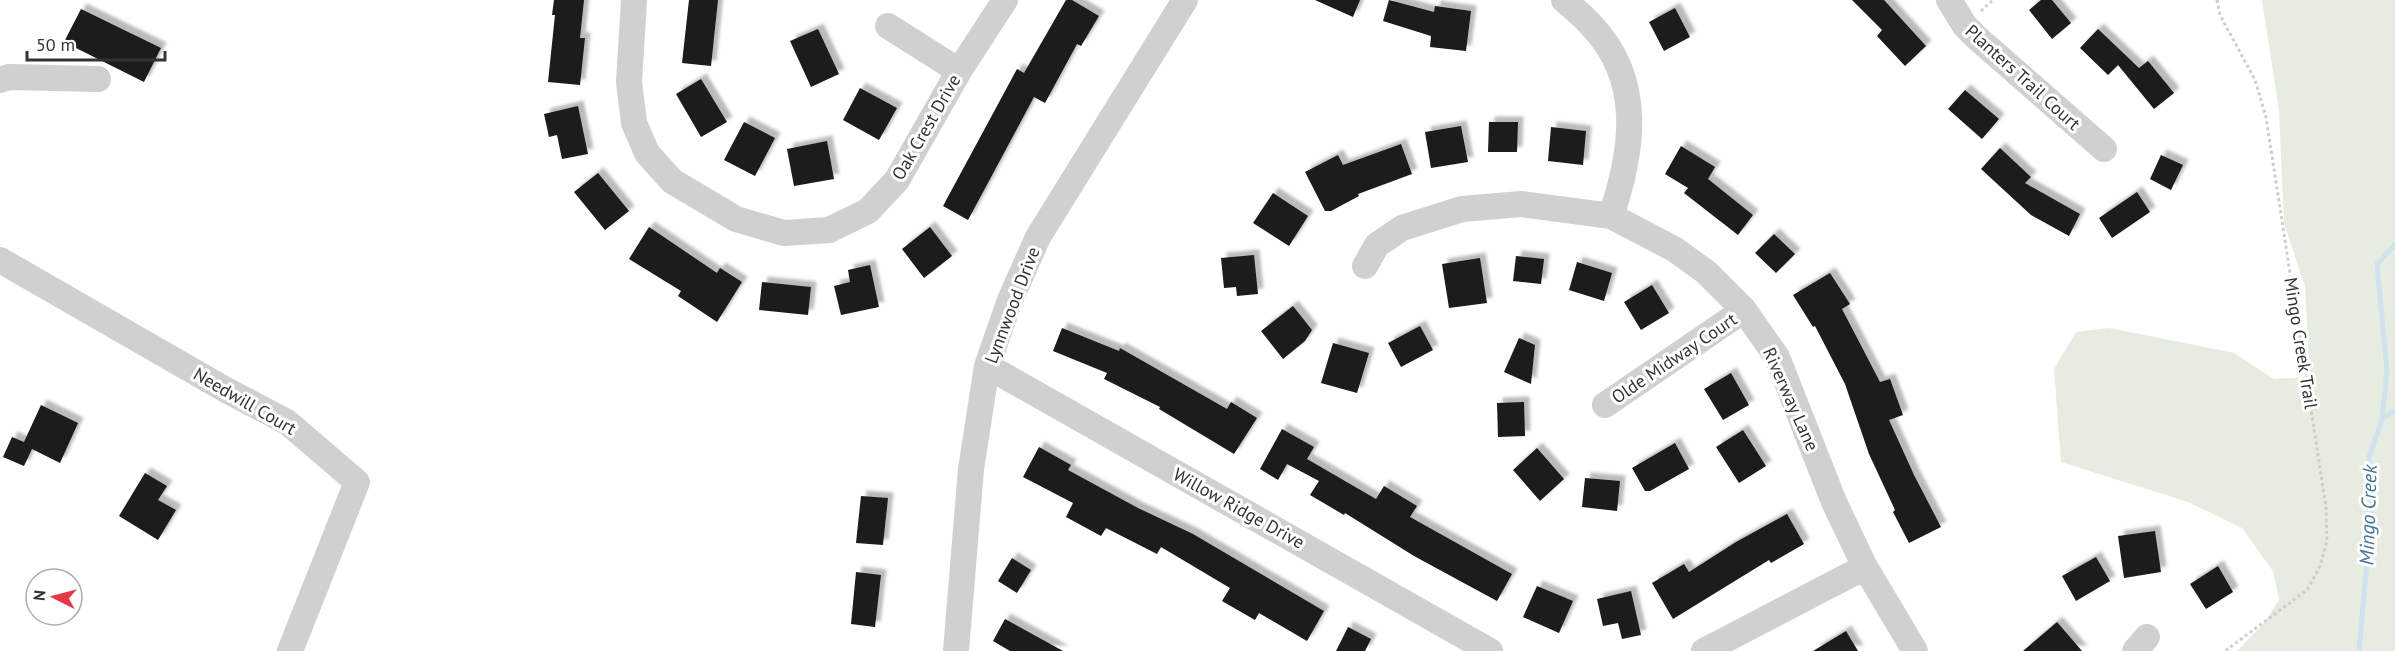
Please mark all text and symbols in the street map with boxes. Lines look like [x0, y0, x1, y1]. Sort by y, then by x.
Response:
street label: Planters Trail Court [1961, 19, 2085, 135]
scale bar [27, 24, 165, 62]
text: 50 m [36, 33, 75, 56]
street label: Oak Crest Drive [886, 70, 966, 184]
street label: Lynnwood Drive [979, 244, 1045, 366]
street label: Mingo Creek Trail [2279, 276, 2323, 411]
street label: Olde Midway Court [1607, 308, 1741, 408]
street label: Riverway Lane [1758, 344, 1824, 454]
street label: Needwill Court [189, 362, 301, 440]
street label: Willow Ridge Drive [1169, 462, 1309, 554]
water label: Mingo Creek [2353, 463, 2383, 566]
north arrow [24, 567, 84, 627]
text: N [29, 589, 50, 602]

